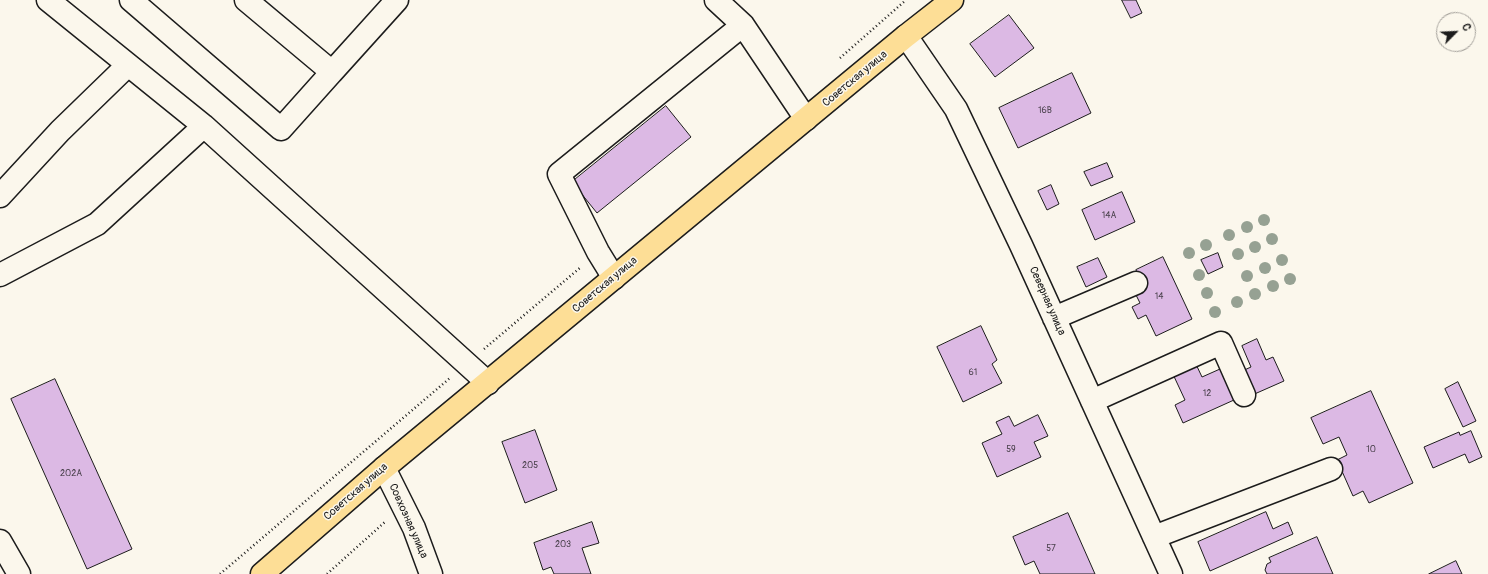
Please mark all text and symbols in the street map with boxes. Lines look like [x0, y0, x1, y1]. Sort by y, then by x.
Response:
north arrow [1436, 12, 1476, 52]
text: С [1459, 22, 1474, 33]
street label: Советская улица [820, 48, 890, 110]
house number: 16В [1038, 106, 1052, 116]
house number: 14А [1102, 211, 1116, 221]
street label: Советская улица [570, 254, 640, 316]
street label: Северная улица [1026, 265, 1068, 337]
house number: 14 [1155, 292, 1163, 302]
house number: 61 [969, 368, 977, 378]
house number: 12 [1203, 389, 1211, 399]
house number: 59 [1006, 445, 1016, 455]
house number: 10 [1366, 445, 1376, 455]
street label: Советская улица [321, 461, 391, 523]
house number: 205 [522, 461, 538, 471]
house number: 202А [60, 469, 82, 479]
street label: Совхозная улица [386, 482, 430, 560]
house number: 203 [555, 540, 571, 550]
house number: 57 [1046, 544, 1056, 554]

